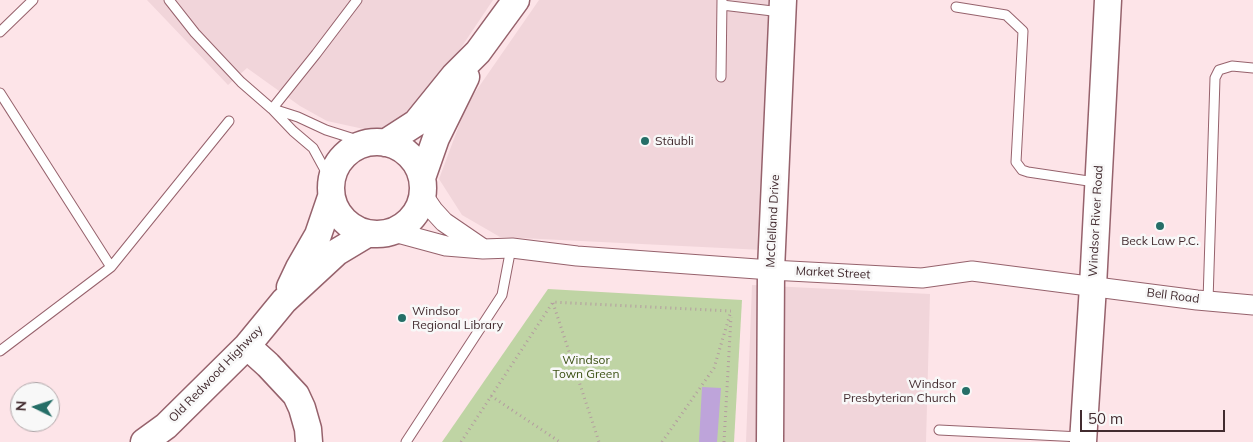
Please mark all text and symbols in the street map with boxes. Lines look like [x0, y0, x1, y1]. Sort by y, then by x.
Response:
place label: Stäubli [655, 134, 694, 148]
marker: Stäubli [639, 135, 651, 147]
street label: Windsor River Road [1086, 165, 1106, 277]
street label: McClelland Drive [763, 174, 783, 268]
marker: Beck Law P.C. [1154, 220, 1166, 232]
place label: Beck Law P.C. [1121, 234, 1199, 248]
street label: Market Street [795, 264, 871, 282]
street label: Bell Road [1146, 286, 1200, 306]
place label: Windsor Regional Library [412, 304, 503, 332]
marker: Windsor Regional Library [396, 312, 408, 324]
street label: Old Redwood Highway [166, 323, 266, 425]
park label: Windsor Town Green [553, 353, 619, 381]
place label: Windsor Presbyterian Church [843, 377, 956, 405]
north arrow [10, 382, 60, 432]
marker: Windsor Presbyterian Church [960, 385, 972, 397]
text: N [12, 400, 30, 412]
scale bar [1083, 400, 1228, 432]
text: 50 m [1088, 409, 1123, 428]

